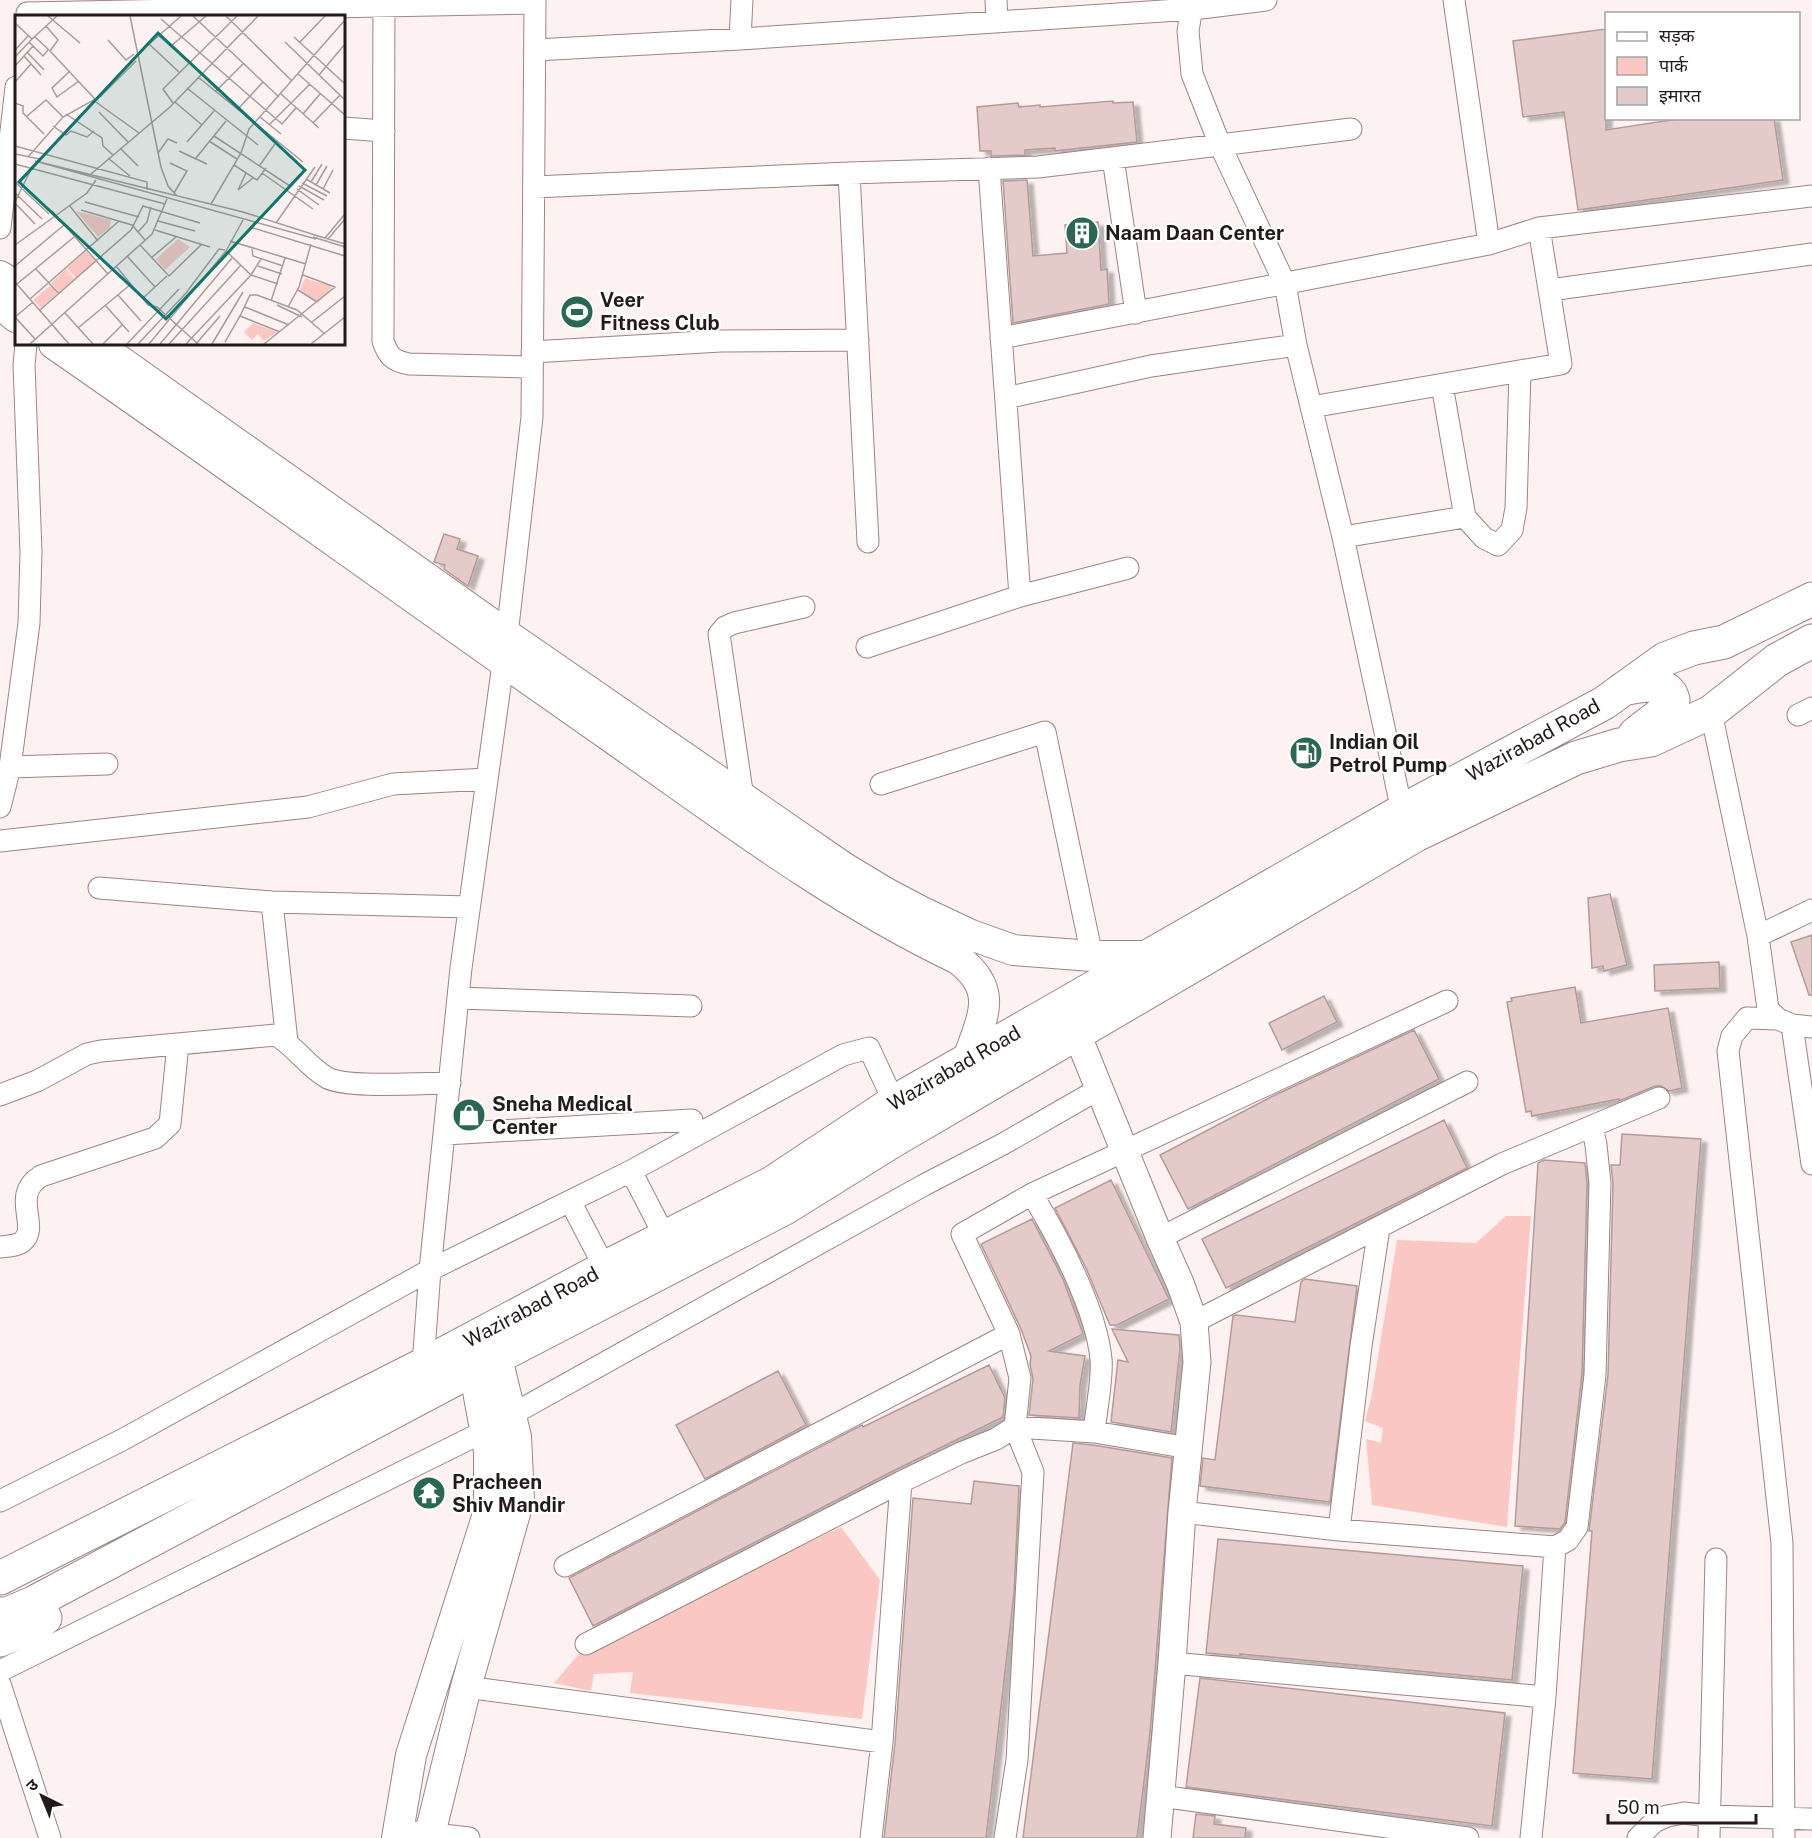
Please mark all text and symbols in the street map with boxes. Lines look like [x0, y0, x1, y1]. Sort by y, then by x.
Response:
legend [1605, 12, 1800, 120]
inset map [15, 15, 345, 345]
text: सड़क [1659, 25, 1696, 46]
text: पार्क [1659, 55, 1689, 76]
text: इमारत [1659, 85, 1702, 106]
building icon: Naam Daan Center [1064, 215, 1100, 251]
place label: Naam Daan Center [1105, 221, 1284, 245]
place label: Veer Fitness Club [600, 288, 720, 335]
sports icon: Veer Fitness Club [559, 294, 595, 330]
street label: Wazirabad Road [1462, 693, 1604, 787]
place label: Indian Oil Petrol Pump [1329, 730, 1447, 777]
fuel station icon: Indian Oil Petrol Pump [1288, 735, 1324, 771]
street label: Wazirabad Road [883, 1020, 1025, 1116]
place label: Sneha Medical Center [492, 1092, 633, 1139]
shop icon: Sneha Medical Center [451, 1097, 487, 1133]
street label: Wazirabad Road [459, 1261, 603, 1353]
place label: Pracheen Shiv Mandir [452, 1470, 565, 1517]
temple icon: Pracheen Shiv Mandir [411, 1475, 447, 1511]
north arrow [12, 1766, 72, 1826]
text: उ [22, 1775, 42, 1796]
scale bar [1608, 1787, 1756, 1825]
text: 50 m [1617, 1797, 1660, 1818]

